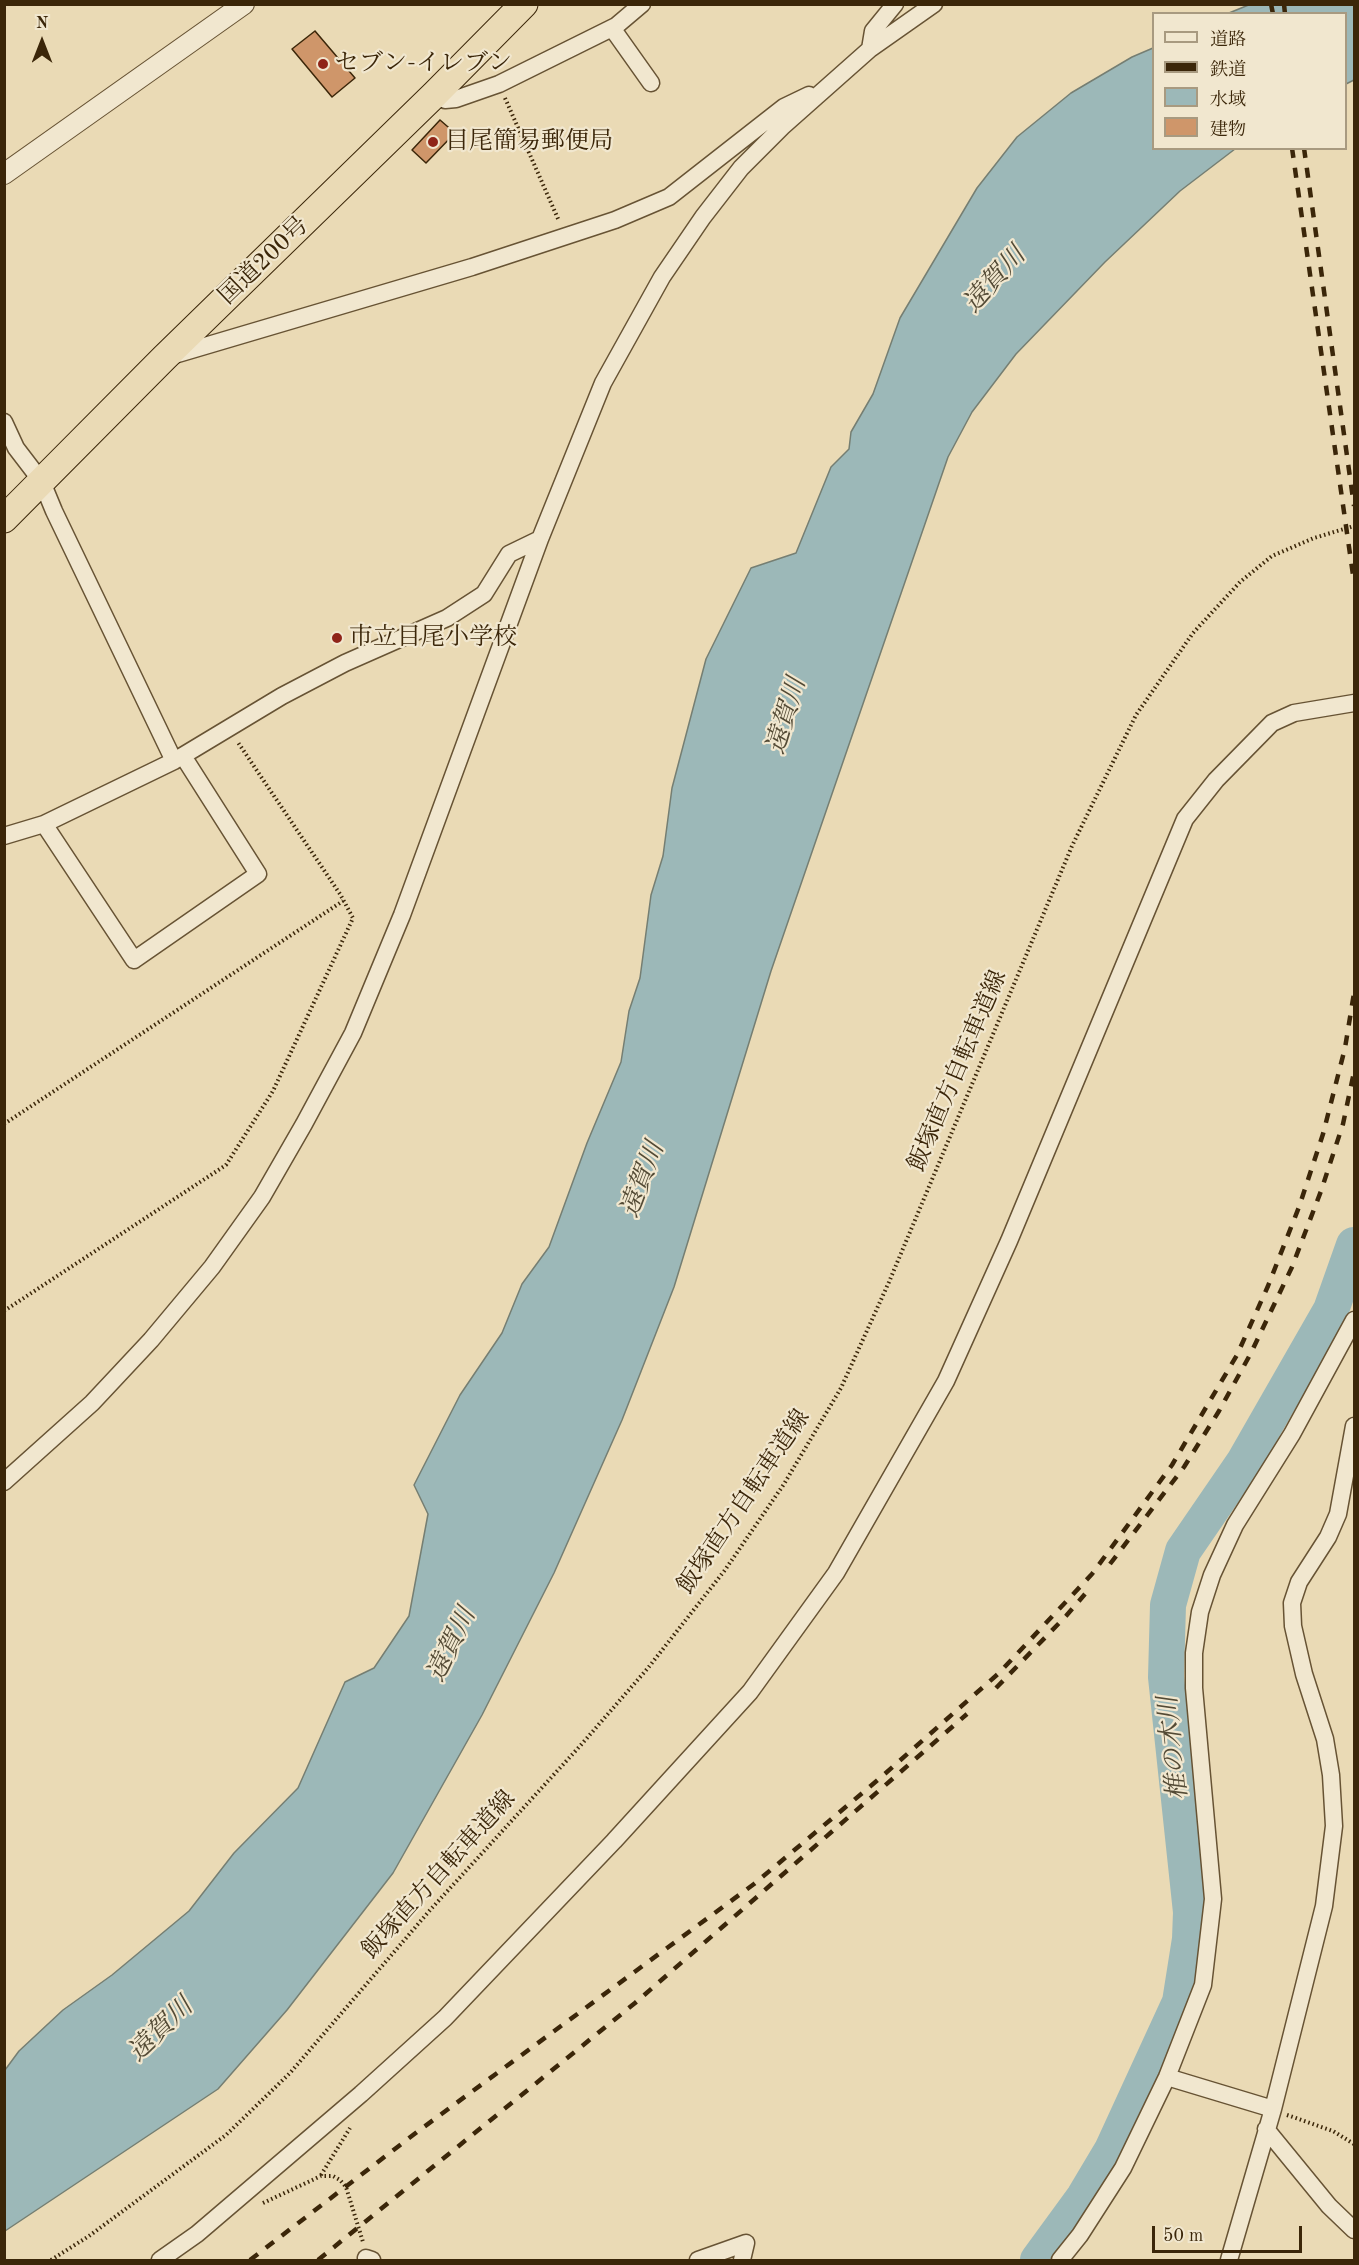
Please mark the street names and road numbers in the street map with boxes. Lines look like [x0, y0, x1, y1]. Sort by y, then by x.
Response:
street label: 国道200号 [213, 211, 315, 311]
street label: 飯塚直方自転車道線 [903, 966, 1013, 1176]
street label: 飯塚直方自転車道線 [672, 1404, 816, 1600]
street label: 飯塚直方自転車道線 [356, 1785, 522, 1965]

